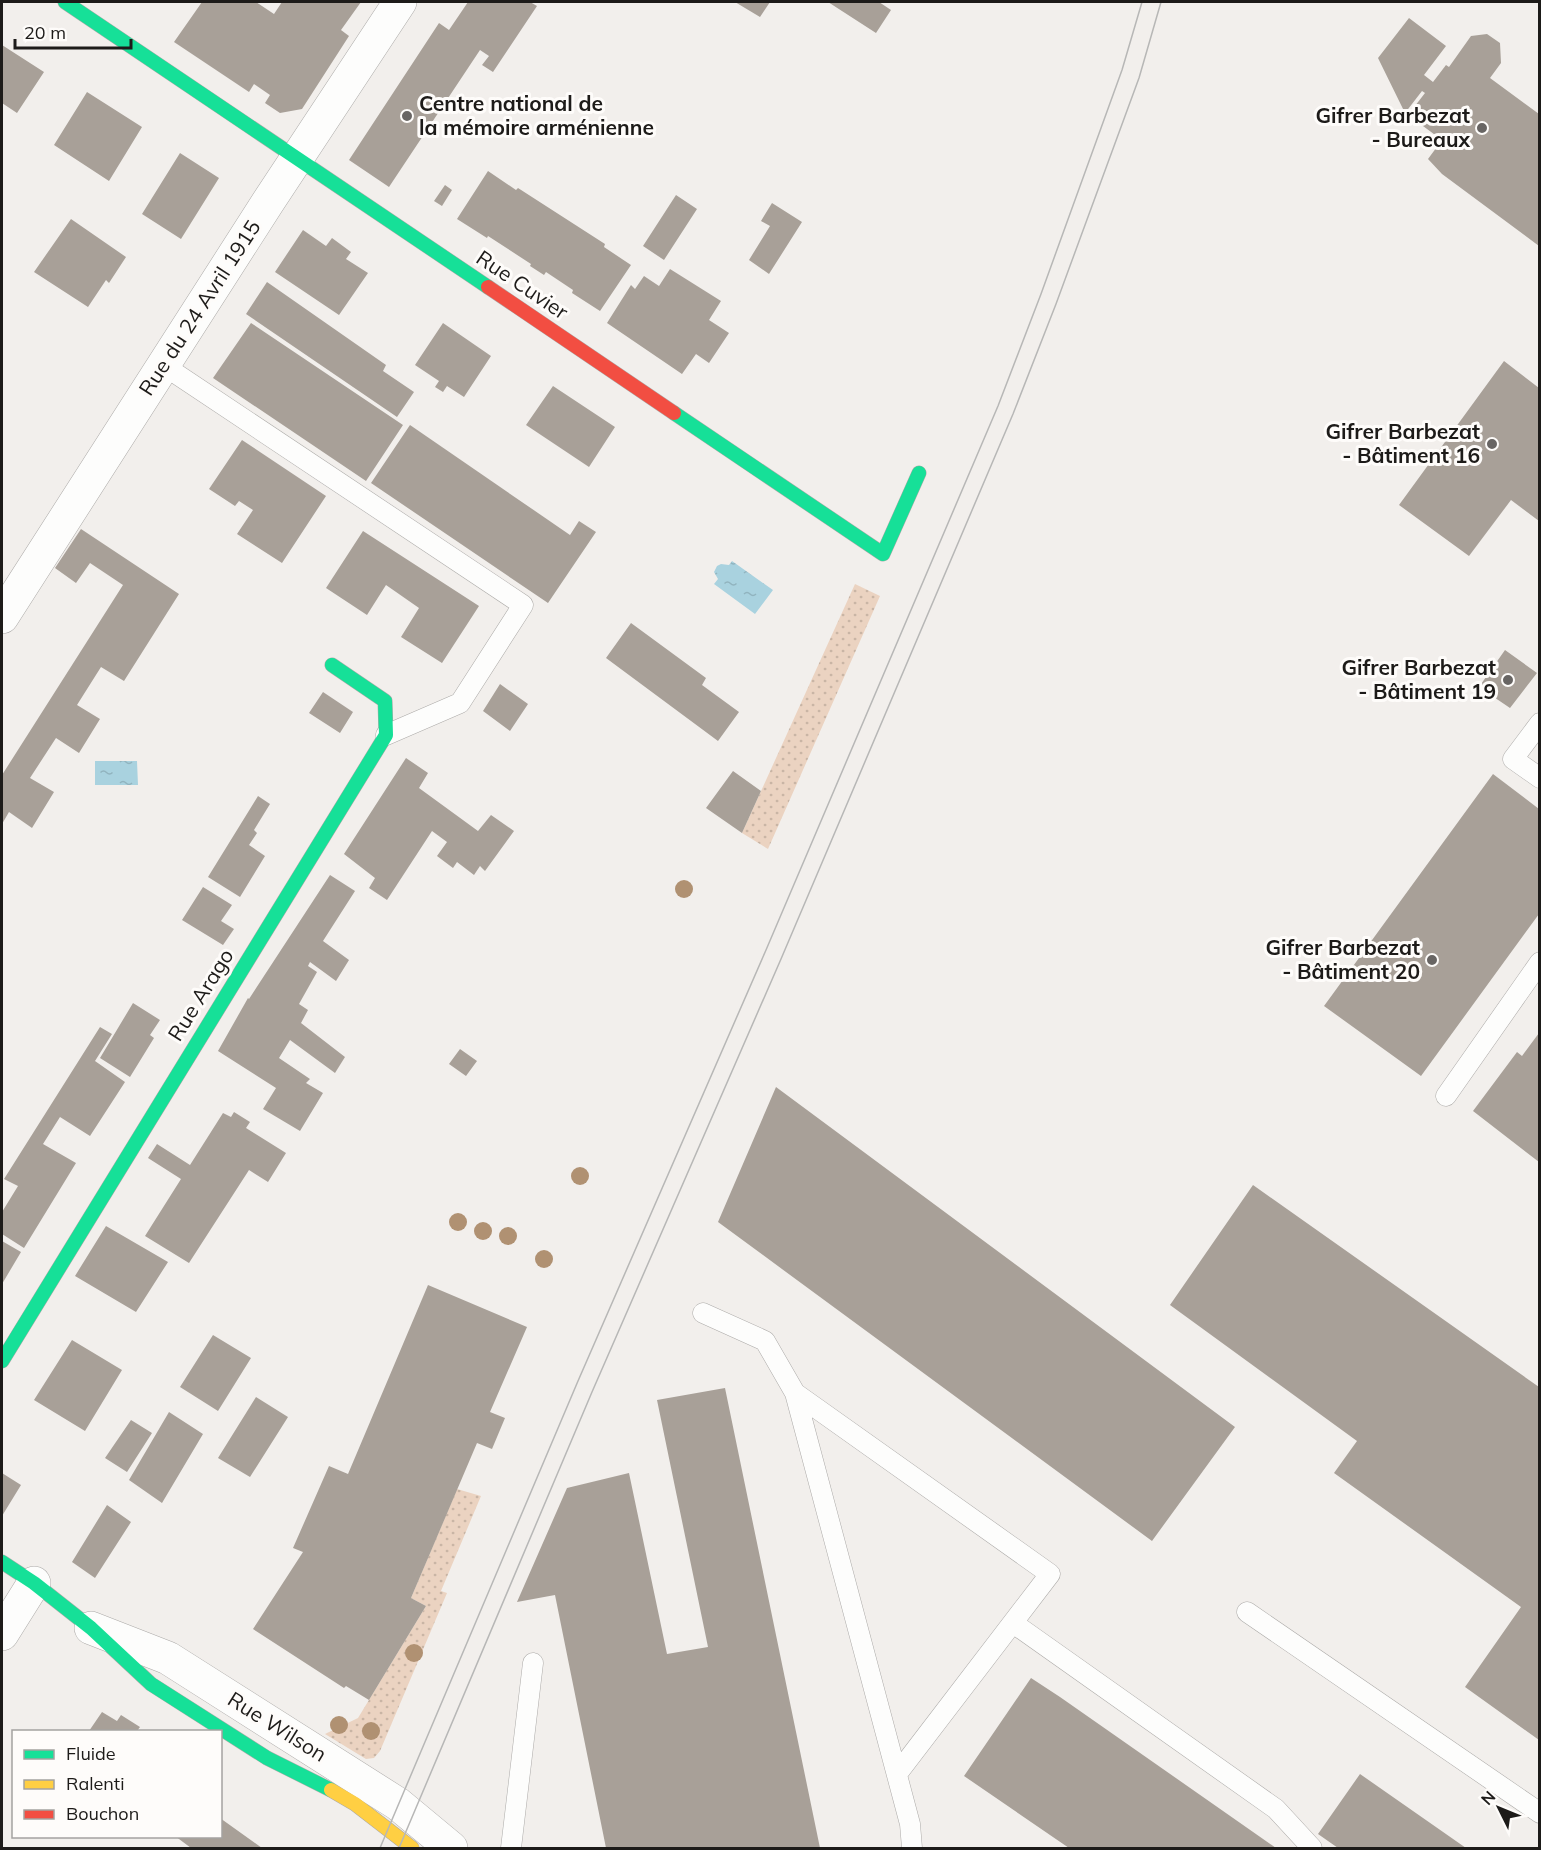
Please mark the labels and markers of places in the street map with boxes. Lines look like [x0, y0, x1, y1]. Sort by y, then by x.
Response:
place label: Centre national de la mémoire arménienne [419, 90, 654, 140]
place label: Gifrer Barbezat - Bureaux [1316, 102, 1470, 152]
marker: Centre national de la mémoire arménienne [400, 109, 414, 123]
marker: Gifrer Barbezat - Bureaux [1475, 121, 1489, 135]
place label: Gifrer Barbezat - Bâtiment 16 [1326, 418, 1480, 468]
marker: Gifrer Barbezat - Bâtiment 16 [1485, 437, 1499, 451]
place label: Gifrer Barbezat - Bâtiment 19 [1342, 654, 1496, 704]
marker: Gifrer Barbezat - Bâtiment 19 [1501, 673, 1515, 687]
place label: Gifrer Barbezat - Bâtiment 20 [1266, 934, 1420, 984]
marker: Gifrer Barbezat - Bâtiment 20 [1425, 953, 1439, 967]

